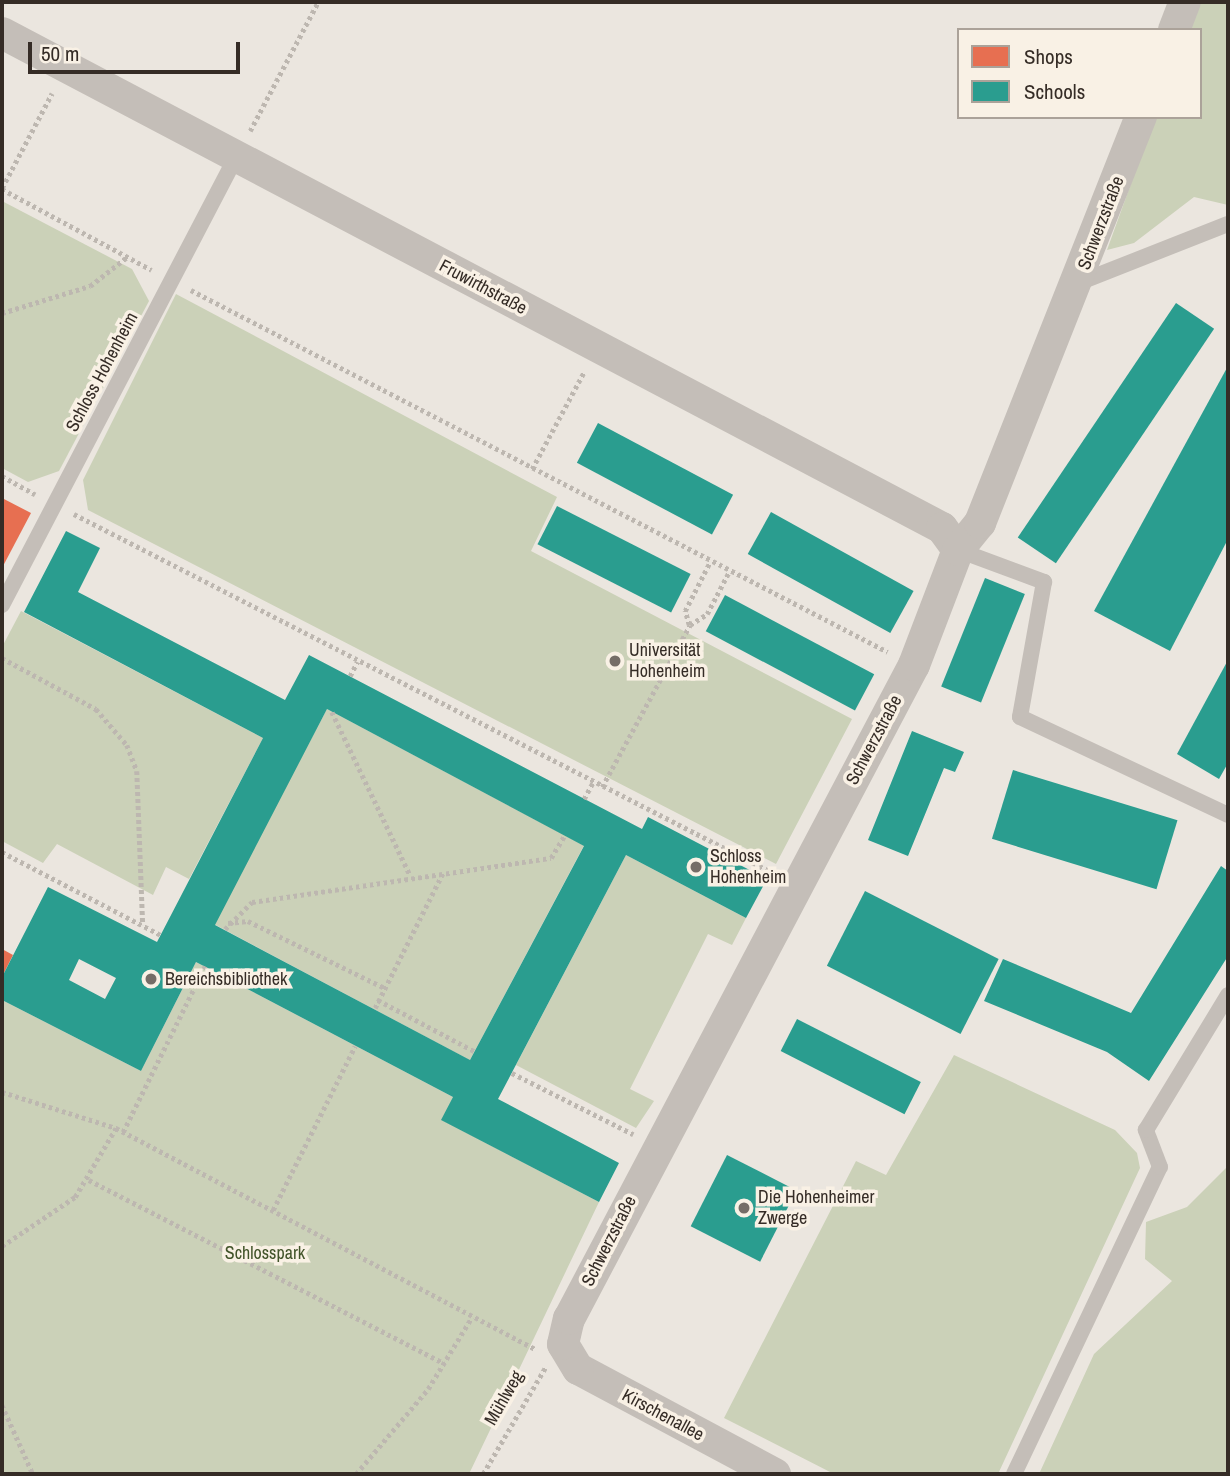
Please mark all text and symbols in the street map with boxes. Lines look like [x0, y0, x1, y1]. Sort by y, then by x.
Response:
scale bar [32, 28, 243, 72]
legend [957, 28, 1202, 119]
text: 50 m [41, 39, 79, 68]
text: Shops [1024, 42, 1073, 71]
text: Schools [1024, 77, 1085, 106]
street label: Schwerzstraße [1073, 173, 1129, 273]
street label: Fruwirthstraße [436, 255, 530, 319]
street label: Schloss Hohenheim [61, 309, 143, 435]
place label: Universität Hohenheim [629, 640, 705, 682]
marker: Universität Hohenheim [607, 653, 623, 669]
street label: Schwerzstraße [841, 691, 907, 789]
place label: Schloss Hohenheim [710, 846, 786, 888]
marker: Schloss Hohenheim [688, 859, 704, 875]
place label: Bereichsbibliothek [165, 968, 287, 990]
marker: Bereichsbibliothek [143, 971, 159, 987]
place label: Die Hohenheimer Zwerge [758, 1187, 874, 1230]
street label: Schwerzstraße [577, 1192, 641, 1290]
marker: Die Hohenheimer Zwerge [736, 1200, 752, 1216]
park label: Schlosspark [225, 1242, 305, 1264]
street label: Mühlweg [480, 1367, 528, 1429]
street label: Kirschenallee [618, 1384, 708, 1446]

